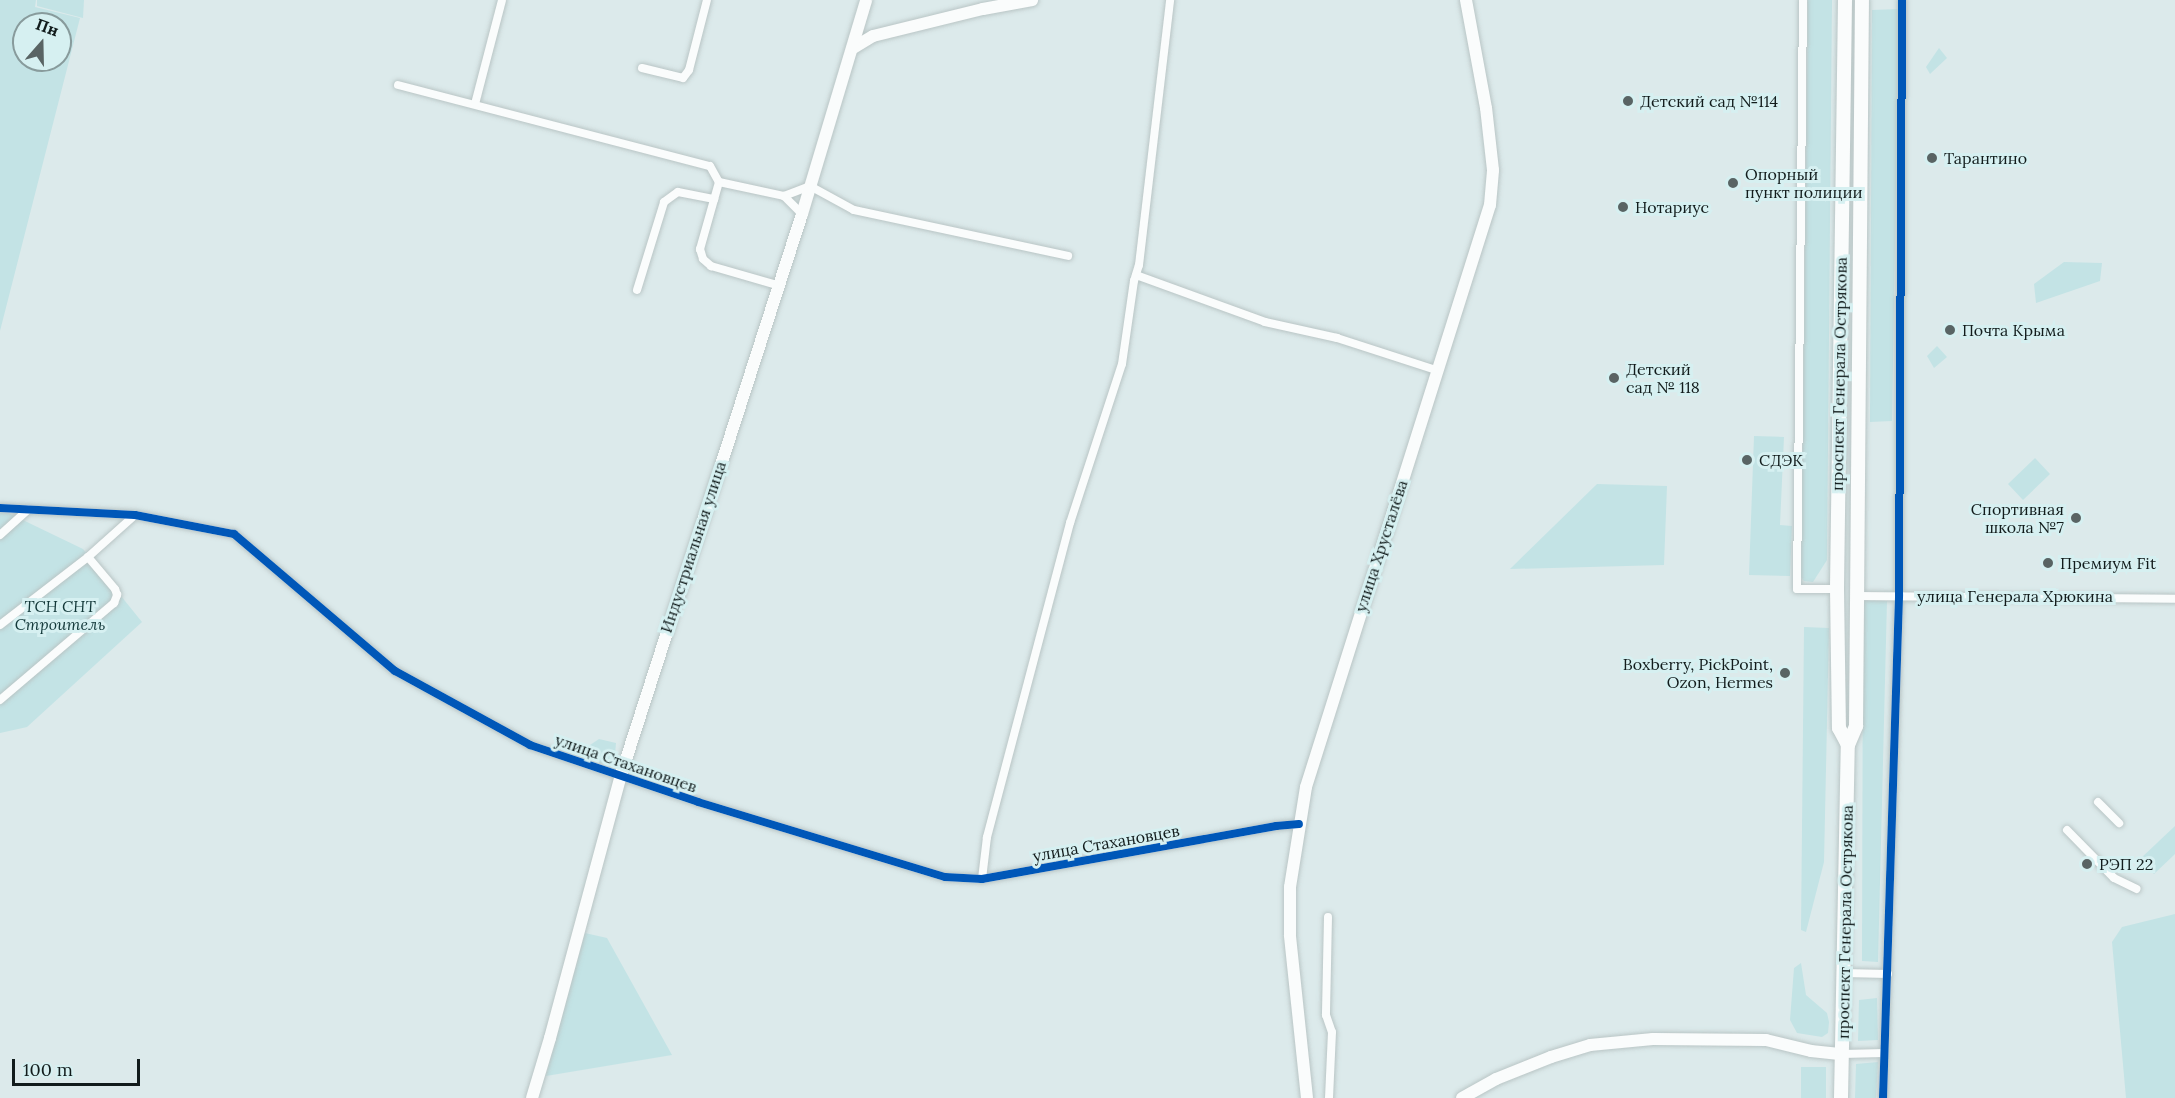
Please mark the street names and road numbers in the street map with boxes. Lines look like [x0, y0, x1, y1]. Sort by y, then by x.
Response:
street label: проспект Генерала Острякова [1827, 257, 1851, 491]
street label: Индустриальная улица [656, 459, 730, 635]
street label: улица Хрусталёва [1351, 478, 1411, 614]
street label: улица Генерала Хрюкина [1917, 586, 2113, 606]
street label: улица Стахановцев [553, 730, 699, 796]
street label: проспект Генерала Острякова [1833, 805, 1857, 1039]
street label: улица Стахановцев [1031, 821, 1181, 865]

